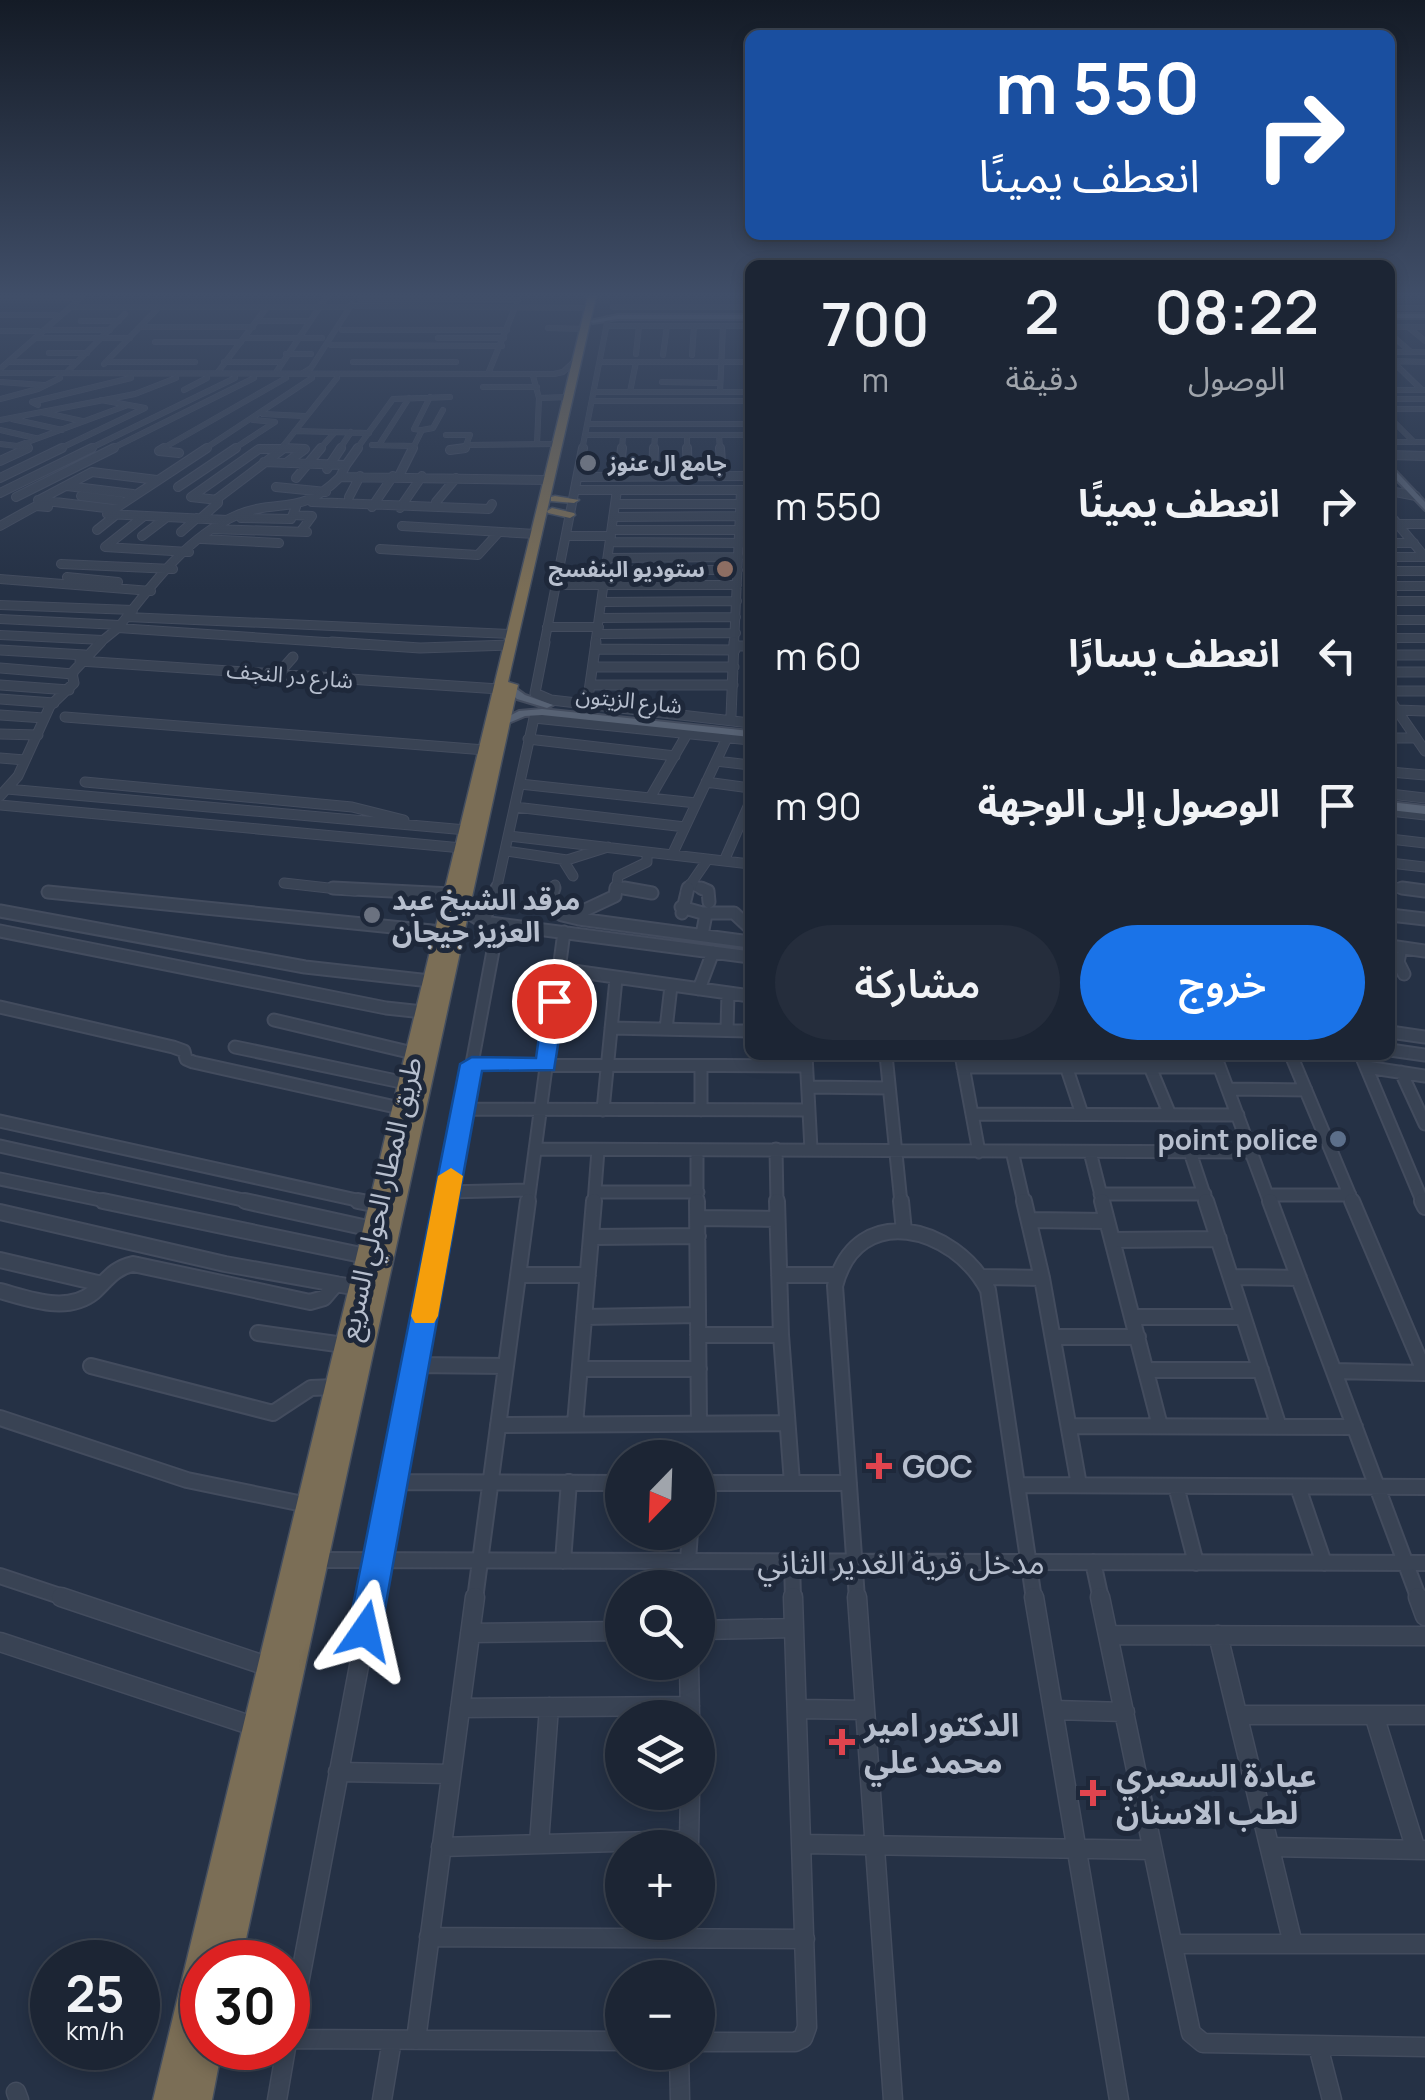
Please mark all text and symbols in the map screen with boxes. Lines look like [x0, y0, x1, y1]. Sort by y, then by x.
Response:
text: 550 m [995, 39, 1200, 135]
icon: right [1235, 70, 1365, 200]
text: انعطف يمينًا [979, 144, 1200, 206]
text: 2 [1024, 270, 1059, 352]
text: 08:22 [1154, 270, 1319, 352]
text: 700 [821, 282, 929, 364]
text: دقيقة [1005, 356, 1078, 400]
text: الوصول [1188, 356, 1285, 400]
text: m [862, 358, 889, 402]
place label: جامع ال عنوز [607, 448, 727, 480]
marker: جامع ال عنوز [577, 452, 599, 474]
text: انعطف يمينًا [1078, 476, 1280, 528]
icon: right [1310, 478, 1365, 533]
text: 550 m [775, 479, 882, 531]
place label: ستوديو البنفسج [549, 554, 705, 586]
marker: ستوديو البنفسج [714, 558, 736, 580]
text: انعطف يسارًا [1068, 626, 1280, 678]
icon: left [1310, 628, 1365, 683]
text: 60 m [775, 629, 862, 681]
street label: شارع در النجف [225, 655, 355, 697]
street label: شارع الزيتون [574, 680, 684, 722]
text: الوصول إلى الوجهة [978, 776, 1280, 828]
icon: arrive [1310, 778, 1365, 833]
text: 90 m [775, 779, 862, 831]
place label: مرقد الشيخ عبد العزيز جيجان [392, 880, 580, 950]
marker: مرقد الشيخ عبد العزيز جيجان [361, 904, 383, 926]
button: مشاركة [775, 925, 1060, 1040]
button: خروج [1080, 925, 1365, 1040]
pin [512, 959, 597, 1044]
icon: arrive [527, 974, 582, 1029]
street label: طريق المطار الحولي السريع [328, 1053, 433, 1344]
place label: point police [1158, 1120, 1318, 1158]
marker: point police [1327, 1128, 1349, 1150]
north arrow [605, 1440, 715, 1550]
map controls [605, 1440, 715, 2070]
place label: GOC [902, 1444, 973, 1488]
marker: GOC [866, 1453, 892, 1479]
street label: مدخل قرية الغدير الثاني [757, 1540, 1045, 1587]
button: search [605, 1570, 715, 1680]
position arrow [313, 1579, 417, 1683]
button: layers [605, 1700, 715, 1810]
place label: الدكتور امير محمد علي [862, 1702, 1019, 1787]
marker: الدكتور امير محمد علي [829, 1729, 855, 1755]
place label: عيادة السعبري لطب الاسنان [1116, 1753, 1317, 1834]
marker: عيادة السعبري لطب الاسنان [1080, 1780, 1106, 1806]
button: + [605, 1830, 715, 1940]
speed limit sign: 30 [180, 1940, 310, 2070]
text: 25 [65, 1959, 125, 2027]
button: − [605, 1960, 715, 2070]
text: km/h [66, 2013, 124, 2048]

